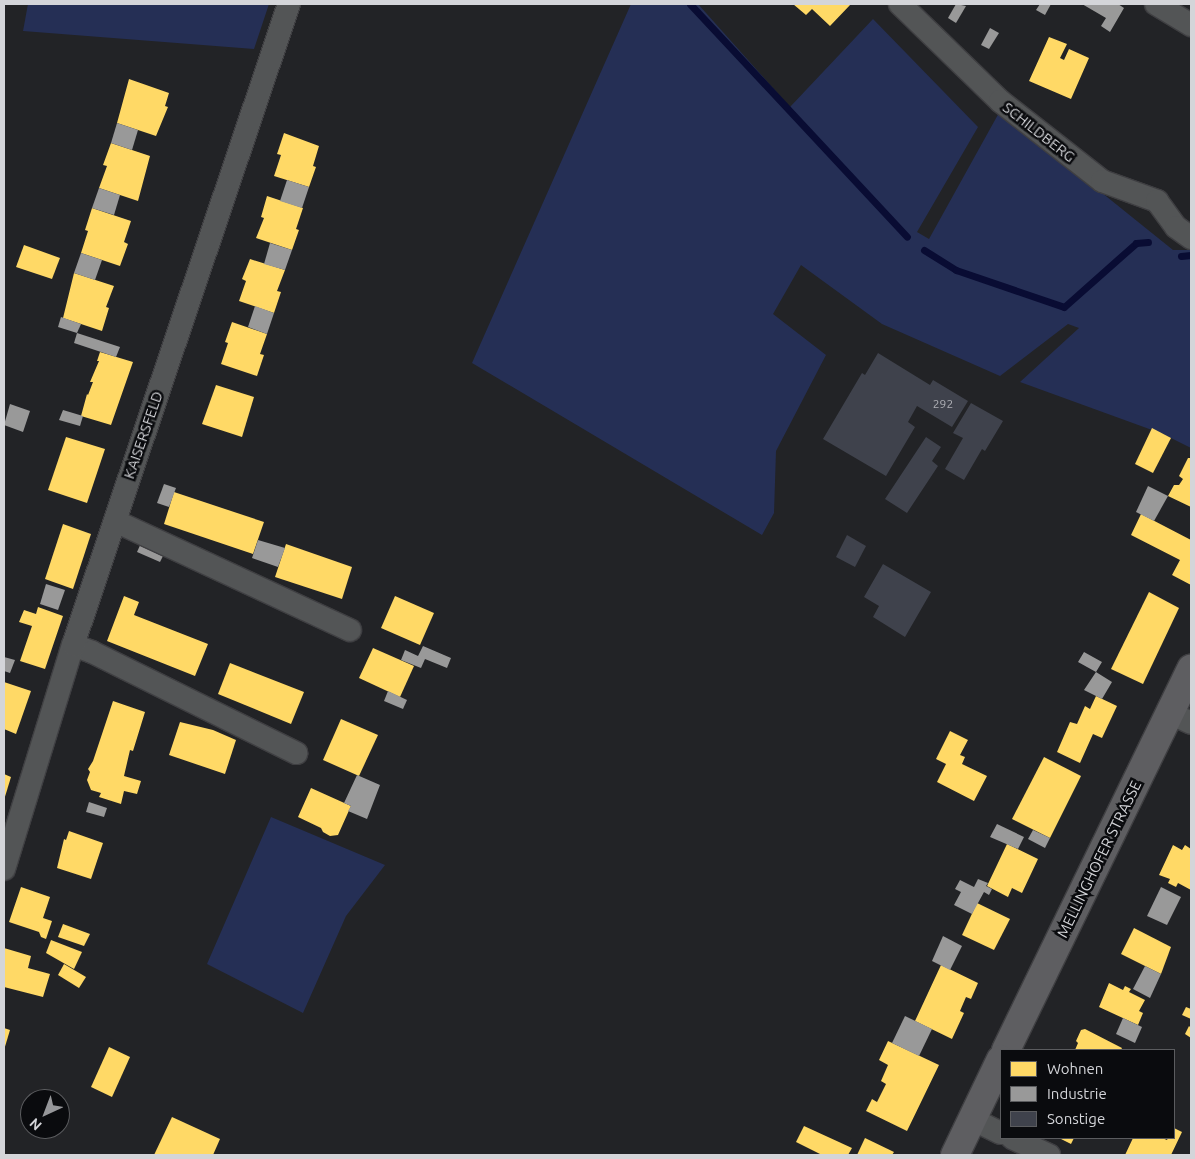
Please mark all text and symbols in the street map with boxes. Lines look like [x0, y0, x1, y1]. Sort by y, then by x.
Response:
street label: SCHILDBERG [999, 98, 1079, 166]
street label: KAISERSFELD [120, 389, 166, 481]
house number: 292 [933, 397, 953, 411]
street label: MELLINGHOFER STRASSE [1053, 778, 1145, 940]
legend [1000, 1049, 1175, 1139]
text: Wohnen [1047, 1060, 1103, 1077]
text: Industrie [1047, 1085, 1107, 1102]
north arrow [20, 1089, 70, 1139]
text: Sonstige [1047, 1110, 1105, 1127]
text: N [26, 1115, 45, 1134]

